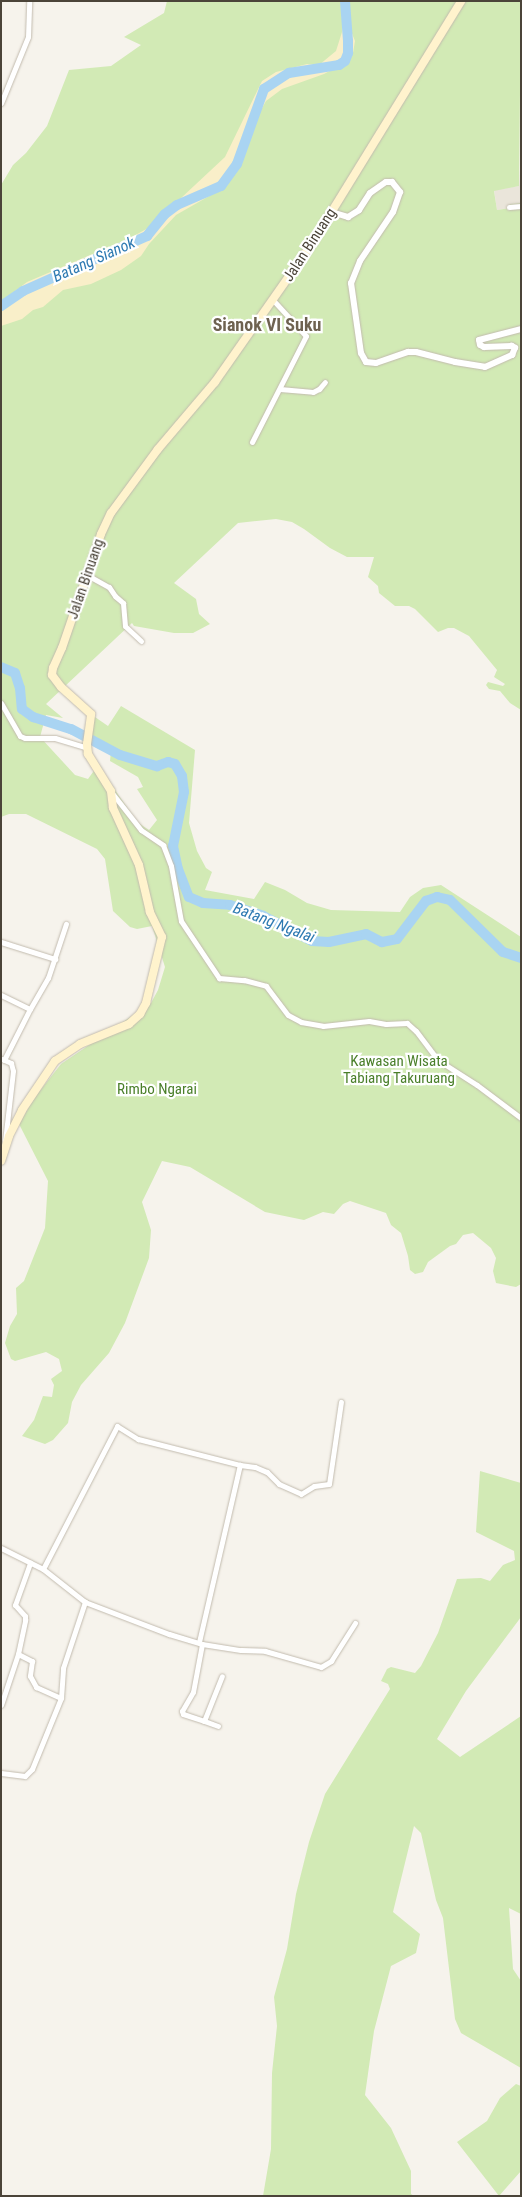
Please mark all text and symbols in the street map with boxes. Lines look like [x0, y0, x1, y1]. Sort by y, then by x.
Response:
street label: Jalan Binuang [280, 205, 340, 285]
water label: Batang Sianok [50, 233, 138, 287]
district label: Sianok VI Suku [213, 314, 321, 336]
street label: Jalan Binuang [64, 536, 108, 622]
water label: Batang Ngalai [230, 899, 318, 947]
park label: Kawasan Wisata Tabiang Takuruang [343, 1052, 455, 1087]
park label: Rimbo Ngarai [117, 1081, 197, 1099]

